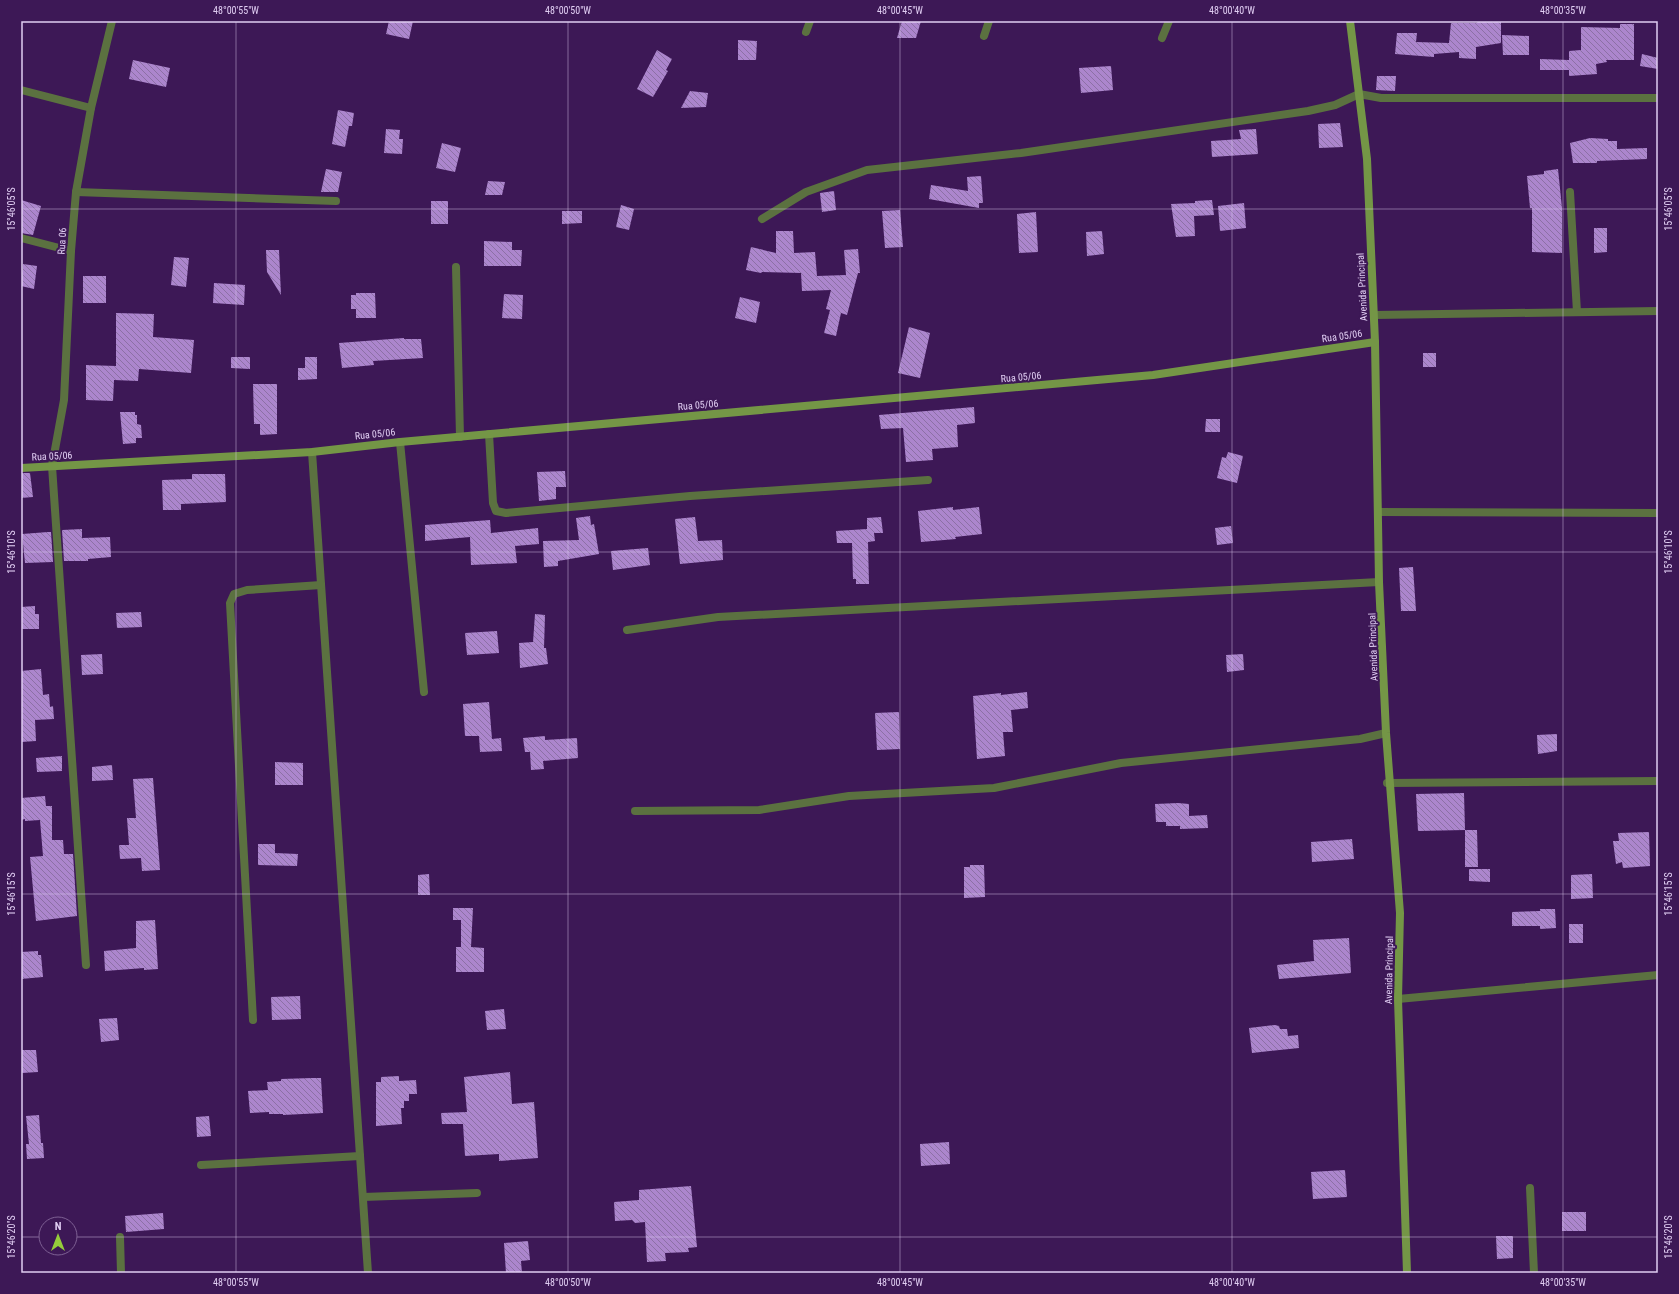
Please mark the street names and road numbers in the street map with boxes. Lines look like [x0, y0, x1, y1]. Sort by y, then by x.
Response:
street label: Rua 06 [56, 227, 68, 255]
street label: Avenida Principal [1355, 253, 1369, 321]
street label: Rua 05/06 [1321, 328, 1363, 344]
street label: Rua 05/06 [1000, 370, 1042, 384]
street label: Rua 05/06 [677, 398, 719, 412]
street label: Rua 05/06 [354, 426, 396, 442]
street label: Rua 05/06 [31, 449, 73, 463]
street label: Avenida Principal [1366, 613, 1380, 681]
street label: Avenida Principal [1383, 936, 1395, 1004]

